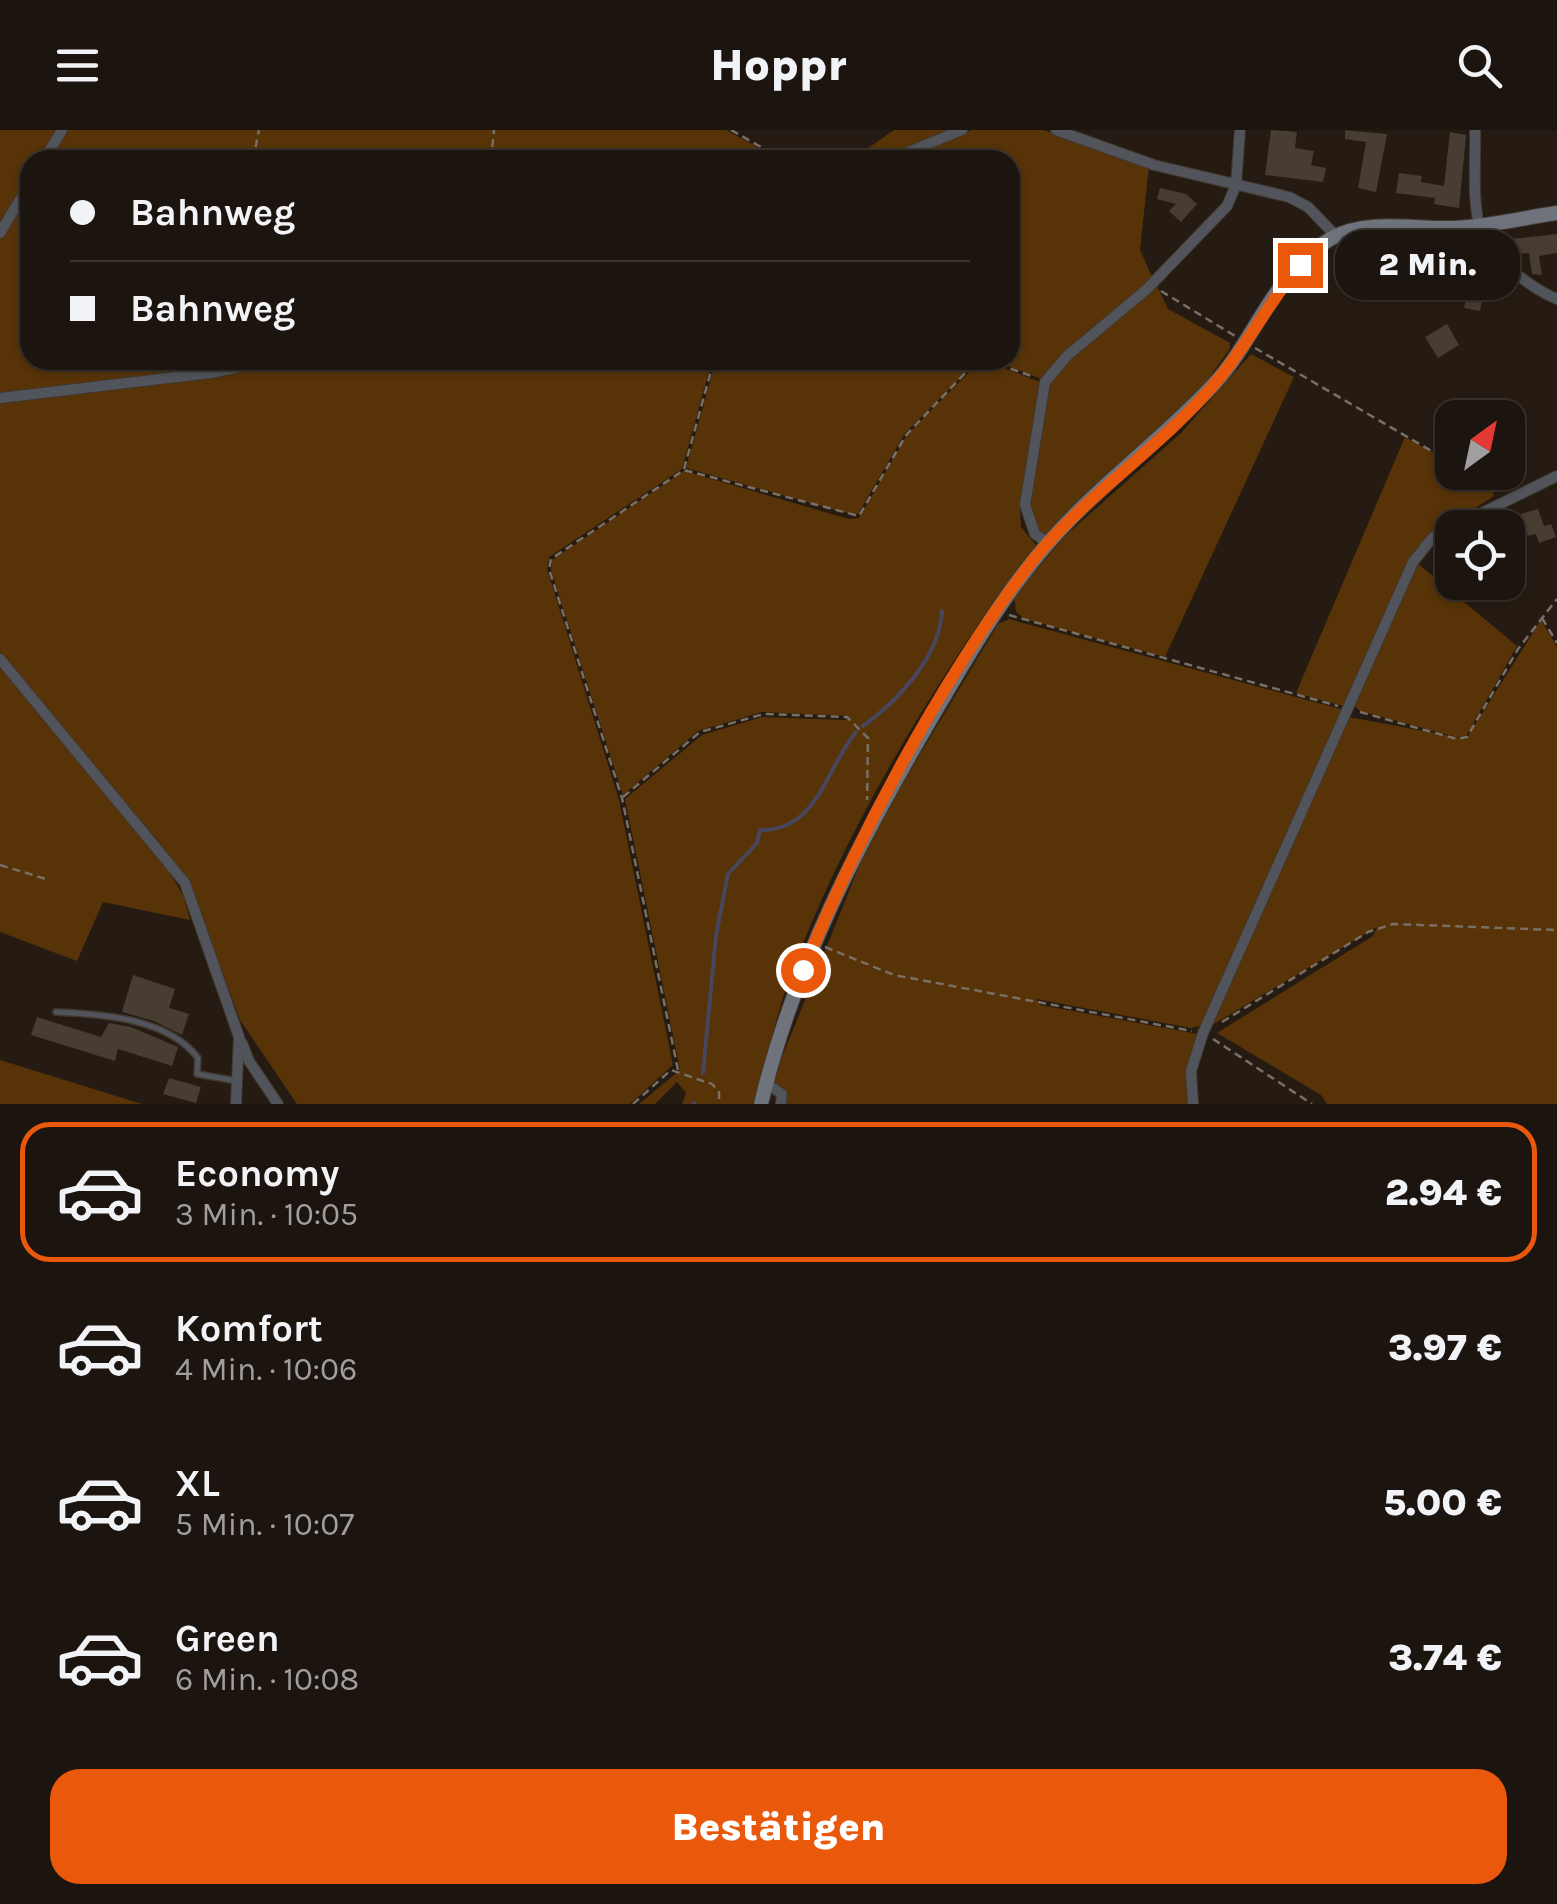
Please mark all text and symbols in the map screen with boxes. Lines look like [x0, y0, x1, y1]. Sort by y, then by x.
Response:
icon: menu [50, 38, 105, 93]
icon: search [1452, 38, 1507, 93]
text: Hoppr [710, 39, 847, 91]
text: Bahnweg [130, 190, 295, 235]
callout: 2 Min. [1335, 230, 1520, 300]
route end [1278, 243, 1323, 288]
text: 2 Min. [1379, 246, 1476, 283]
text: Bahnweg [130, 286, 295, 331]
north arrow [1435, 400, 1525, 490]
map controls [1435, 400, 1525, 600]
button: locate [1435, 510, 1525, 600]
route start [781, 948, 826, 993]
icon: car [55, 1147, 145, 1237]
text: Economy [175, 1151, 339, 1196]
text: 2.94 € [1385, 1170, 1502, 1215]
text: 3 Min. · 10:05 [175, 1196, 358, 1233]
icon: car [55, 1302, 145, 1392]
text: Komfort [175, 1306, 323, 1351]
text: 3.97 € [1388, 1325, 1502, 1370]
text: 4 Min. · 10:06 [175, 1351, 357, 1388]
icon: car [55, 1457, 145, 1547]
text: XL [175, 1461, 220, 1506]
text: 5.00 € [1383, 1480, 1502, 1525]
text: 5 Min. · 10:07 [175, 1506, 354, 1543]
icon: car [55, 1612, 145, 1702]
text: Green [175, 1616, 280, 1661]
text: 3.74 € [1388, 1635, 1502, 1680]
text: 6 Min. · 10:08 [175, 1661, 359, 1698]
button: Bestätigen [50, 1769, 1507, 1884]

